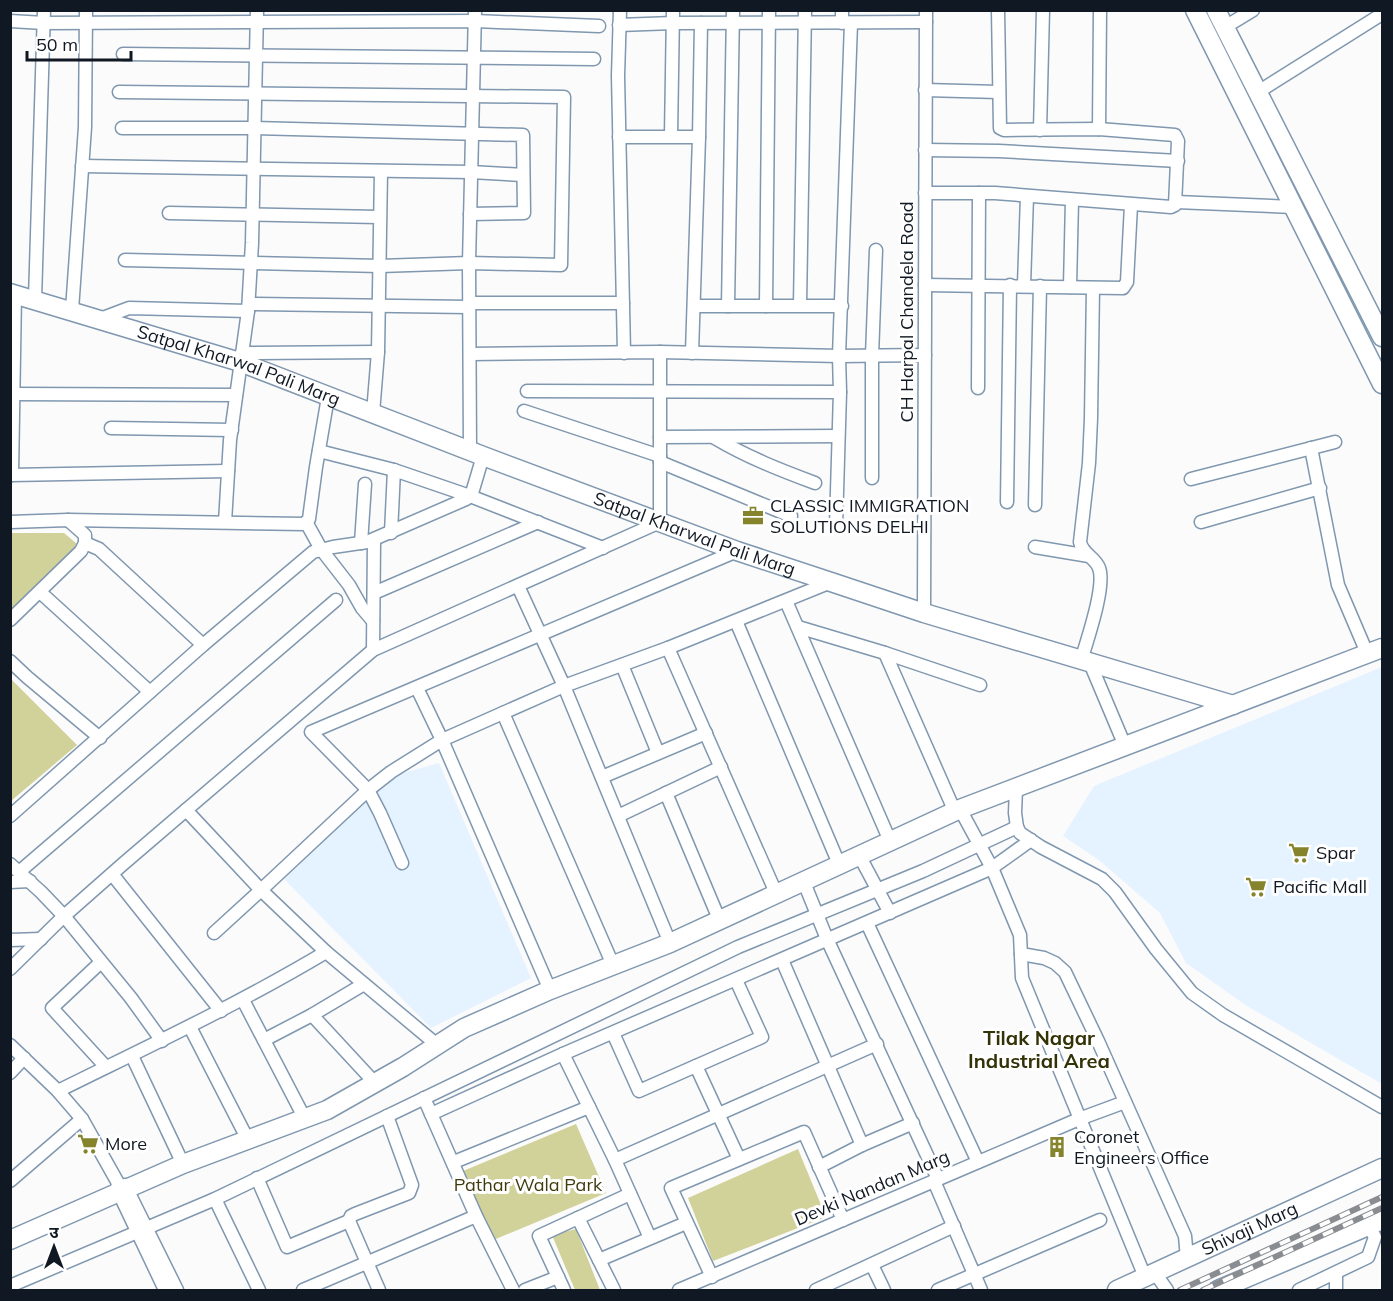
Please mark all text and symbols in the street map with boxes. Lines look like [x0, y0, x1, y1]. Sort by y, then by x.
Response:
scale bar [27, 24, 130, 62]
text: 50 m [36, 33, 78, 56]
street label: CH Harpal Chandela Road [895, 201, 918, 423]
street label: Satpal Kharwal Pali Marg [135, 320, 344, 411]
street label: Satpal Kharwal Pali Marg [590, 486, 798, 580]
place label: CLASSIC IMMIGRATION SOLUTIONS DELHI [770, 494, 969, 538]
office icon: CLASSIC IMMIGRATION SOLUTIONS DELHI [741, 504, 765, 528]
supermarket icon: Spar [1287, 841, 1311, 865]
place label: Spar [1316, 841, 1356, 864]
supermarket icon: Pacific Mall [1244, 875, 1268, 899]
place label: Pacific Mall [1273, 875, 1367, 898]
district label: Tilak Nagar Industrial Area [968, 1025, 1110, 1073]
place label: Coronet Engineers Office [1074, 1125, 1209, 1169]
supermarket icon: More [76, 1132, 100, 1156]
place label: More [105, 1132, 147, 1155]
building icon: Coronet Engineers Office [1045, 1135, 1069, 1159]
street label: Devki Nandan Marg [791, 1145, 953, 1231]
park label: Pathar Wala Park [454, 1173, 603, 1196]
street label: Shivaji Marg [1198, 1196, 1301, 1260]
north arrow [24, 1217, 84, 1277]
text: उ [49, 1222, 59, 1242]

